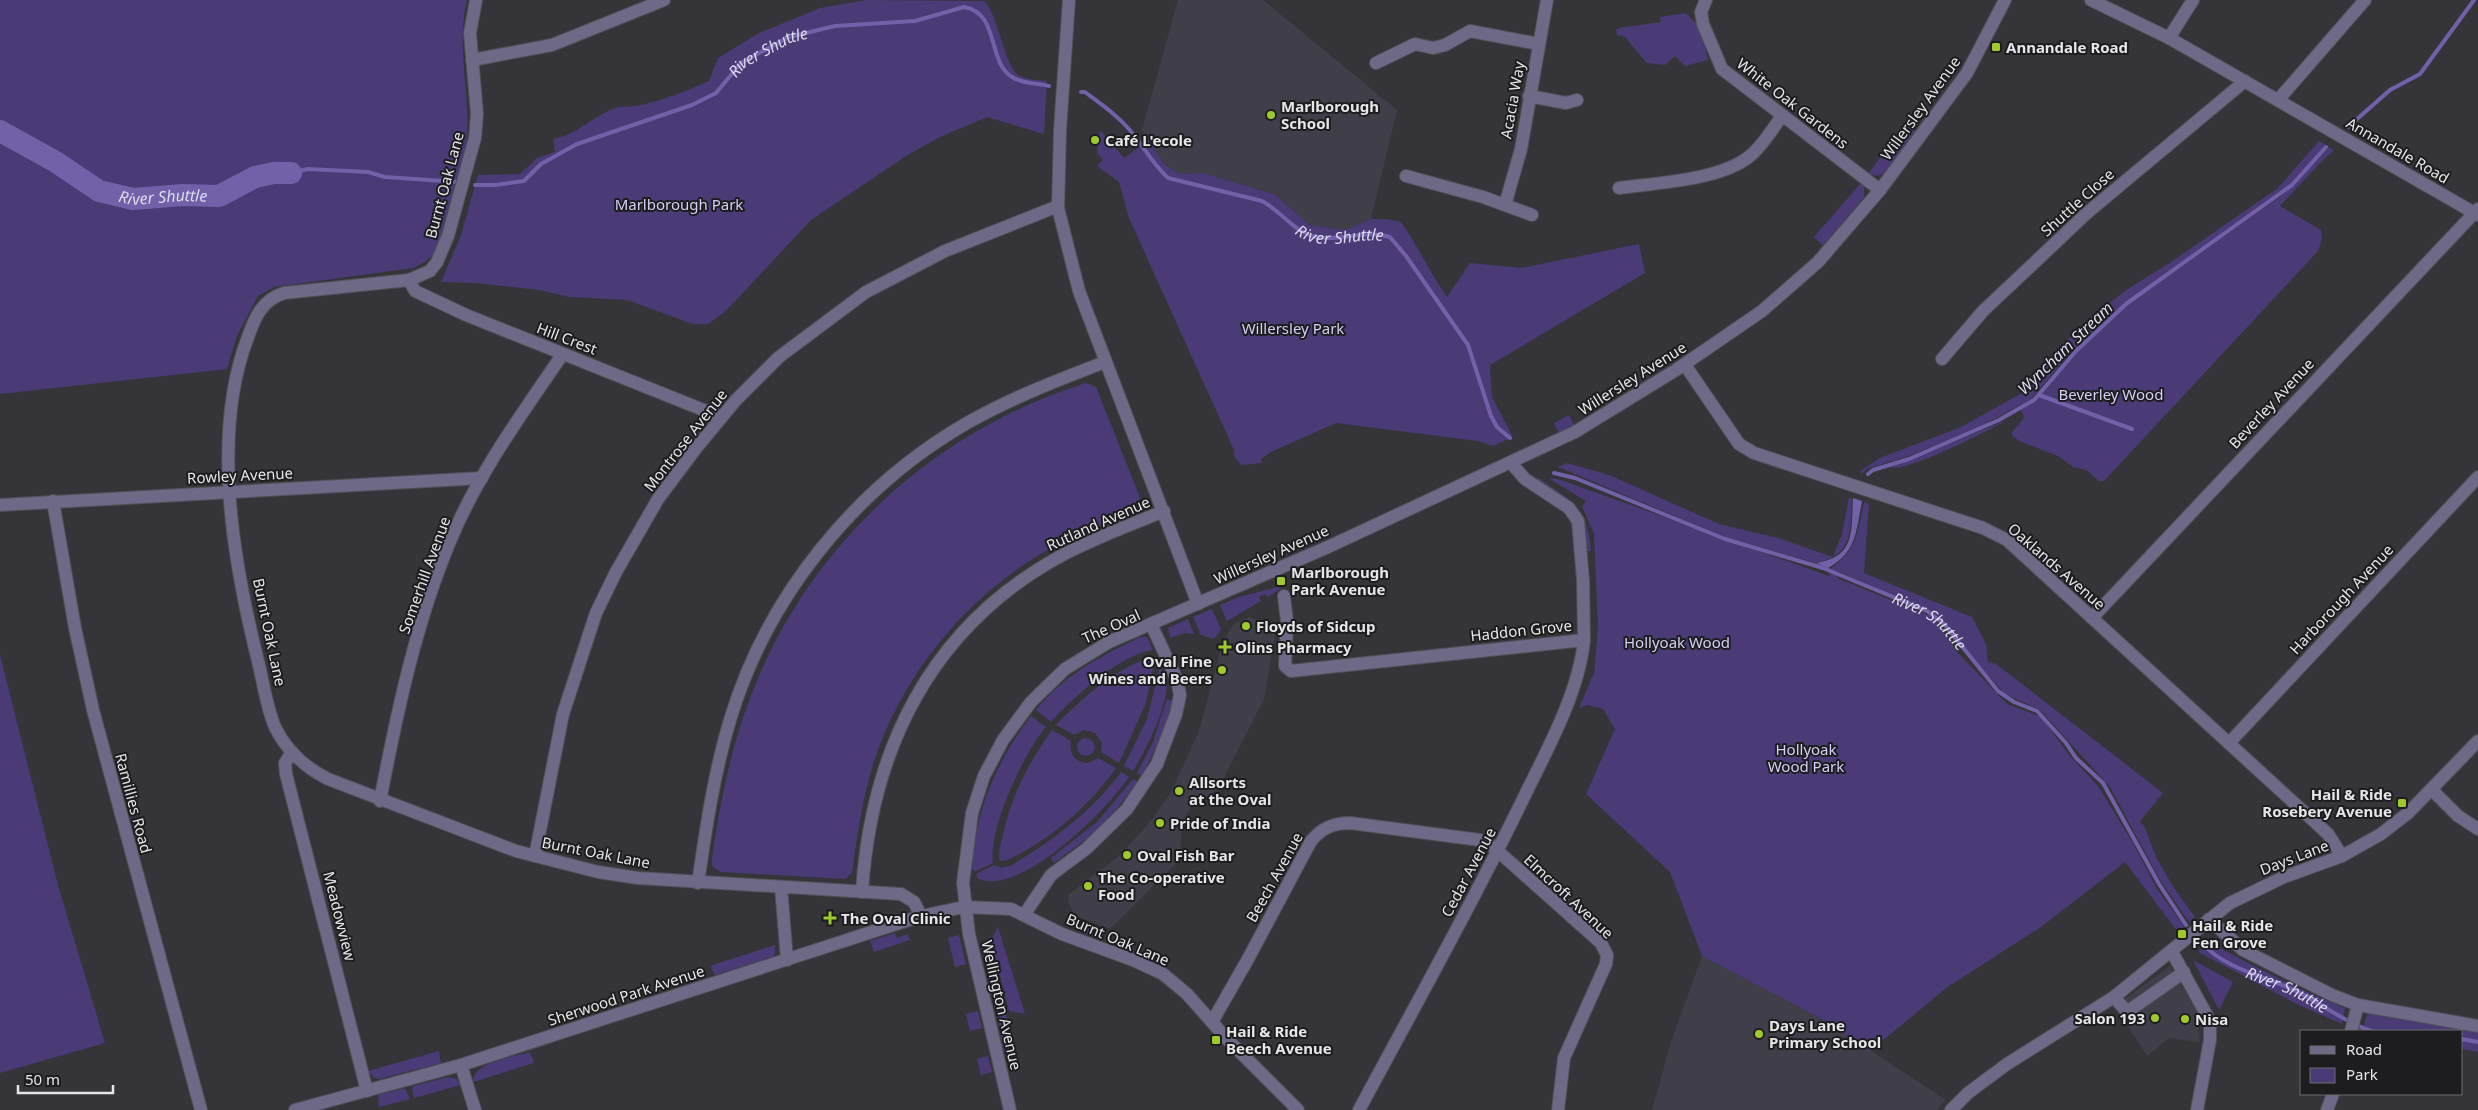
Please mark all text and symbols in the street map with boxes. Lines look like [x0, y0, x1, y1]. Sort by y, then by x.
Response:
water label: River Shuttle [723, 22, 810, 82]
place label: Annandale Road [2006, 37, 2128, 57]
marker: Annandale Road [1990, 41, 2002, 53]
street label: Willersley Avenue [1876, 52, 1964, 164]
street label: White Oak Gardens [1733, 53, 1853, 153]
street label: Acacia Way [1495, 59, 1529, 140]
place label: Marlborough School [1281, 96, 1379, 133]
marker: Marlborough School [1265, 109, 1277, 121]
street label: Annandale Road [2343, 112, 2453, 188]
street label: Burnt Oak Lane [420, 129, 468, 241]
place label: Café L'ecole [1105, 130, 1192, 150]
marker: Café L'ecole [1089, 134, 1101, 146]
street label: Shuttle Close [2036, 164, 2118, 240]
water label: River Shuttle [117, 184, 208, 210]
park label: Marlborough Park [615, 194, 743, 214]
water label: River Shuttle [1291, 219, 1385, 249]
water label: Wyncham Stream [2013, 297, 2117, 399]
street label: Hill Crest [534, 317, 601, 359]
park label: Willersley Park [1242, 318, 1344, 338]
street label: Willersley Avenue [1574, 337, 1690, 419]
street label: Beverley Avenue [2224, 354, 2318, 452]
park label: Beverley Wood [2059, 384, 2163, 404]
street label: Montrose Avenue [639, 385, 731, 495]
street label: Rowley Avenue [186, 462, 294, 488]
street label: Rutland Avenue [1043, 491, 1153, 555]
street label: Somerhill Avenue [393, 514, 455, 636]
street label: Oaklands Avenue [2004, 518, 2110, 614]
street label: Willersley Avenue [1210, 520, 1332, 588]
street label: Harborough Avenue [2285, 540, 2397, 658]
place label: Marlborough Park Avenue [1291, 562, 1389, 599]
marker: Marlborough Park Avenue [1275, 575, 1287, 587]
street label: Burnt Oak Lane [249, 576, 291, 688]
water label: River Shuttle [1889, 587, 1972, 655]
street label: The Oval [1079, 604, 1143, 648]
street label: Haddon Grove [1469, 615, 1573, 645]
place label: Floyds of Sidcup [1256, 616, 1376, 636]
marker: Floyds of Sidcup [1240, 620, 1252, 632]
park label: Hollyoak Wood [1624, 632, 1730, 652]
place label: Olins Pharmacy [1235, 637, 1352, 657]
marker: Olins Pharmacy [1219, 641, 1231, 653]
place label: Oval Fine Wines and Beers [1089, 651, 1212, 688]
marker: Oval Fine Wines and Beers [1216, 664, 1228, 676]
park label: Hollyoak Wood Park [1768, 739, 1844, 776]
street label: Ramillies Road [111, 751, 157, 855]
place label: Allsorts at the Oval [1189, 772, 1271, 809]
place label: Hail & Ride Rosebery Avenue [2262, 784, 2392, 821]
marker: Allsorts at the Oval [1173, 785, 1185, 797]
marker: Hail & Ride Rosebery Avenue [2396, 797, 2408, 809]
place label: Pride of India [1170, 813, 1270, 833]
marker: Pride of India [1154, 817, 1166, 829]
street label: Cedar Avenue [1436, 824, 1500, 920]
street label: Beech Avenue [1241, 829, 1307, 925]
street label: Burnt Oak Lane [540, 832, 652, 872]
street label: Days Lane [2257, 835, 2331, 879]
place label: Oval Fish Bar [1137, 845, 1235, 865]
marker: Oval Fish Bar [1121, 849, 1133, 861]
street label: Elmcroft Avenue [1520, 849, 1618, 943]
place label: The Co-operative Food [1098, 867, 1225, 904]
street label: Meadowview [319, 869, 361, 963]
marker: The Co-operative Food [1082, 880, 1094, 892]
place label: The Oval Clinic [841, 908, 951, 928]
street label: Burnt Oak Lane [1064, 908, 1172, 970]
marker: The Oval Clinic [823, 911, 837, 925]
place label: Hail & Ride Fen Grove [2192, 915, 2273, 952]
marker: Hail & Ride Fen Grove [2176, 928, 2188, 940]
street label: Wellington Avenue [977, 938, 1027, 1072]
street label: Sherwood Park Avenue [545, 960, 707, 1030]
water label: River Shuttle [2243, 961, 2333, 1018]
place label: Salon 193 [2075, 1008, 2145, 1028]
place label: Nisa [2195, 1009, 2228, 1029]
marker: Salon 193 [2149, 1012, 2161, 1024]
marker: Nisa [2179, 1013, 2191, 1025]
place label: Days Lane Primary School [1769, 1015, 1881, 1052]
place label: Hail & Ride Beech Avenue [1226, 1021, 1332, 1058]
marker: Days Lane Primary School [1753, 1028, 1765, 1040]
legend [2300, 1030, 2463, 1095]
marker: Hail & Ride Beech Avenue [1210, 1034, 1222, 1046]
text: Road [2346, 1039, 2382, 1059]
scale bar [18, 1062, 112, 1094]
text: Park [2346, 1064, 2378, 1084]
text: 50 m [25, 1069, 60, 1089]

